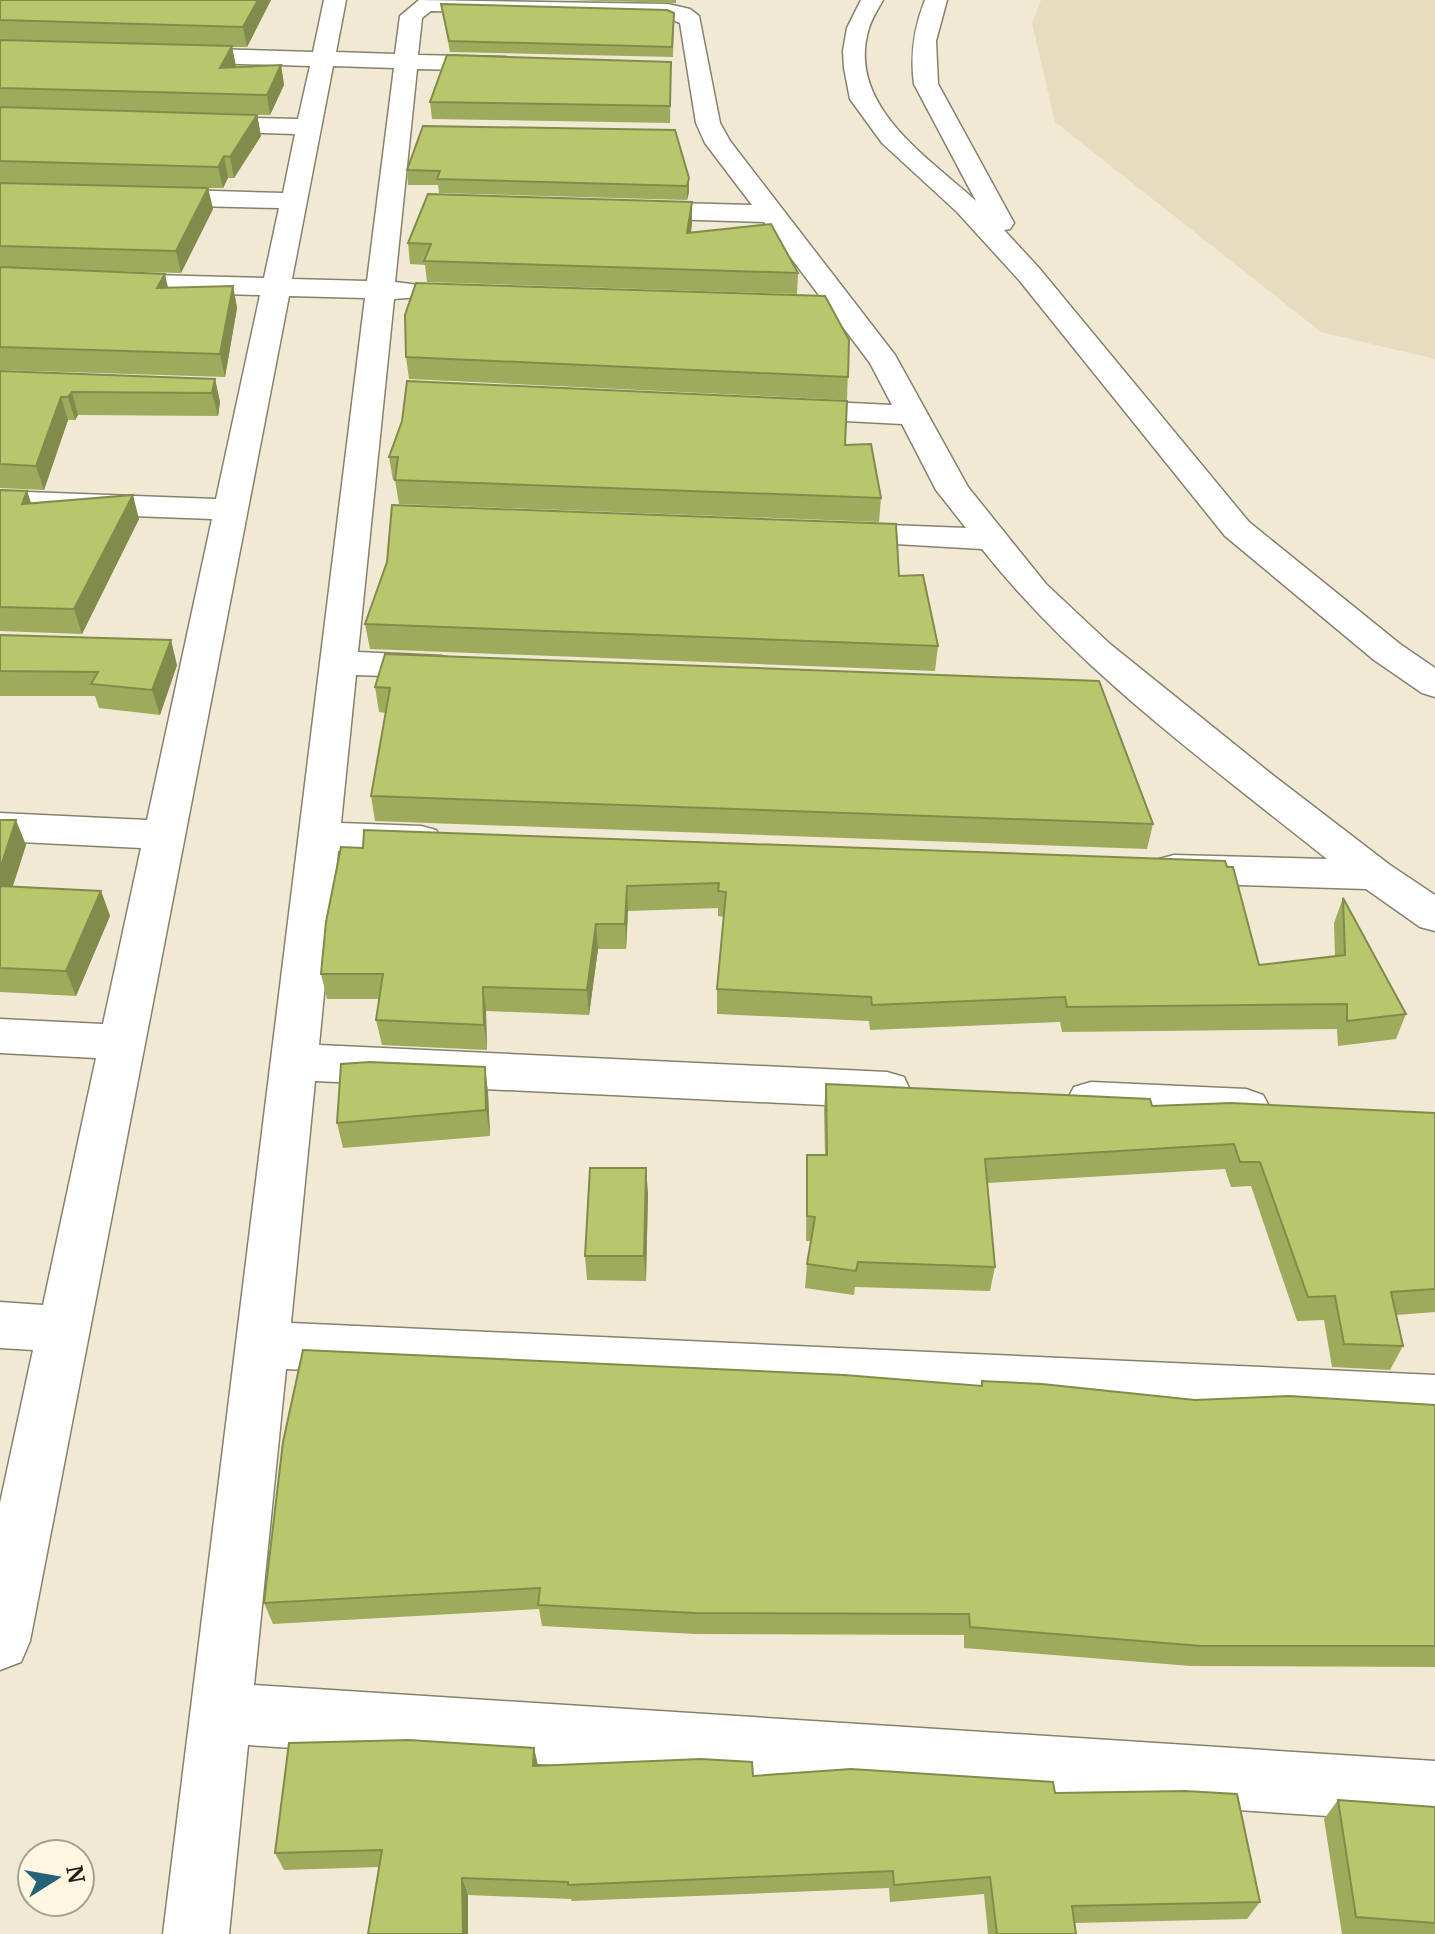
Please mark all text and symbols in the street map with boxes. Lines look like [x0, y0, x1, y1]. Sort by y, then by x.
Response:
north arrow [16, 1838, 96, 1918]
text: N [60, 1863, 91, 1886]

